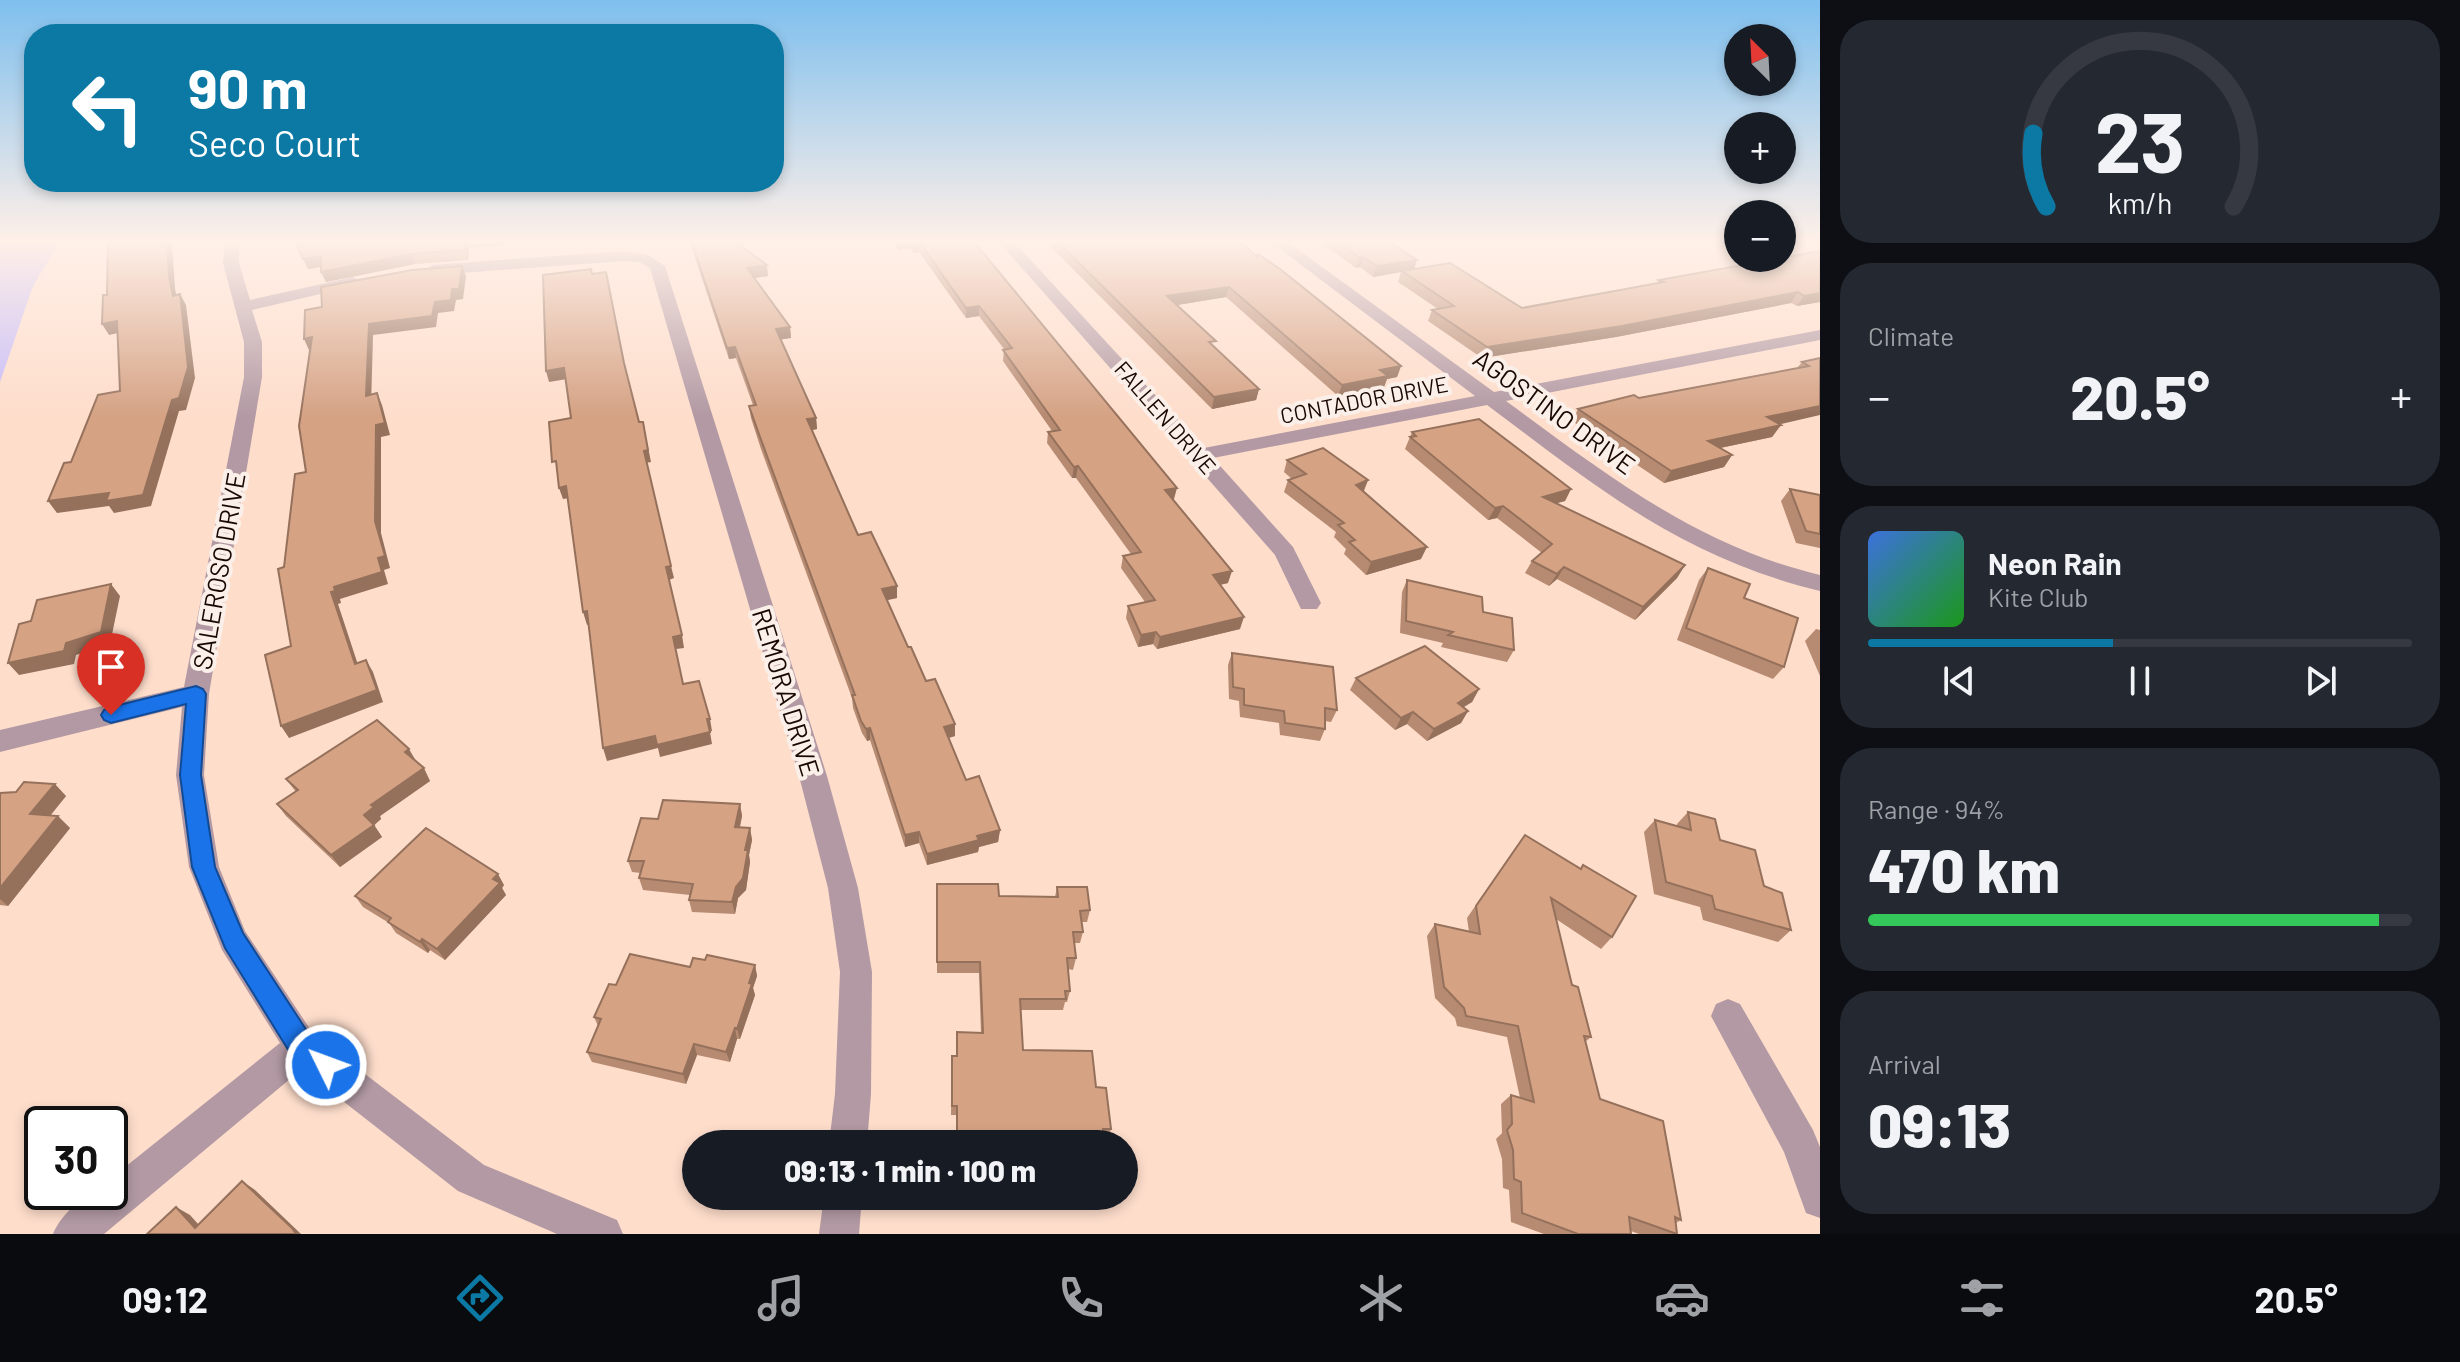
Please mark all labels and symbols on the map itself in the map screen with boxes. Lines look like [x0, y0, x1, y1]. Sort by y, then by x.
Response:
north arrow [1724, 24, 1796, 96]
street label: AGOSTINO DRIVE [1468, 342, 1642, 480]
street label: FALLEN DRIVE [1110, 355, 1222, 479]
street label: CONTADOR DRIVE [1278, 370, 1450, 428]
street label: SALEROSO DRIVE [185, 470, 251, 672]
street label: REMORA DRIVE [747, 604, 827, 780]
pin [77, 633, 145, 715]
position arrow [284, 1023, 368, 1107]
speed limit sign: 30 [24, 1106, 128, 1210]

